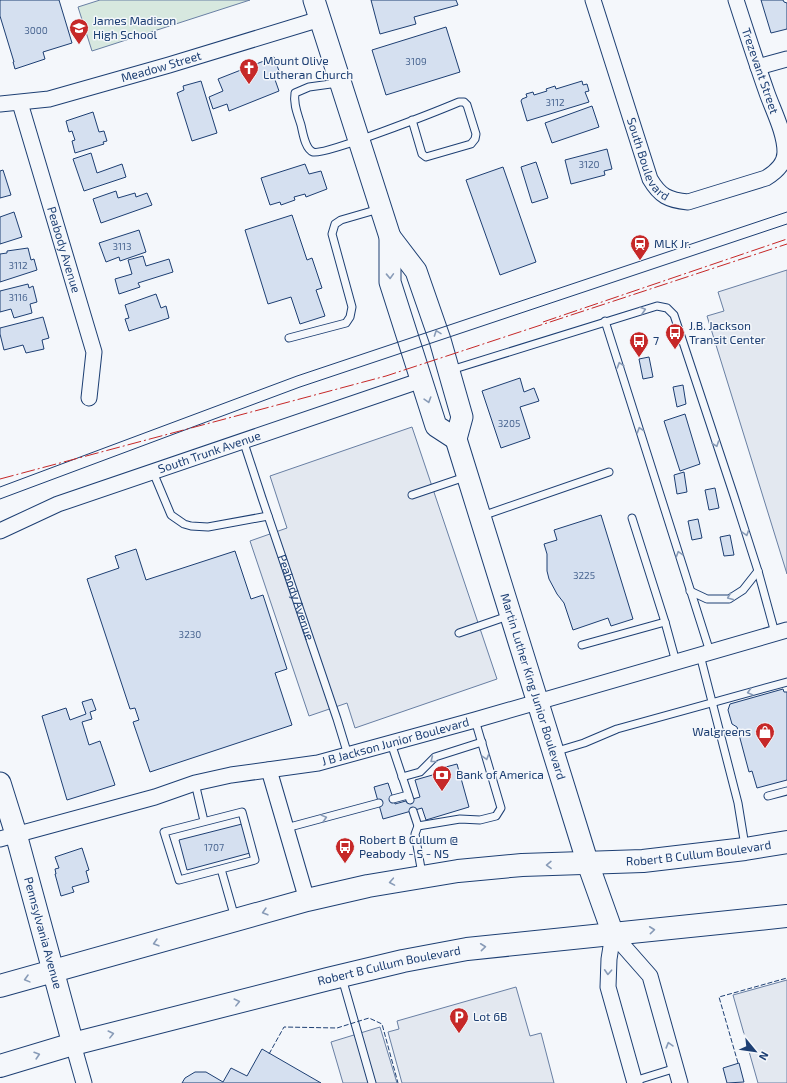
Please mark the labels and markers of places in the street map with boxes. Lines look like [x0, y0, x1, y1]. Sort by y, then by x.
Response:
place label: James Madison High School [93, 13, 176, 41]
school or university icon: James Madison High School [68, 17, 90, 45]
place label: Mount Olive Lutheran Church [263, 53, 353, 81]
church icon: Mount Olive Lutheran Church [238, 57, 260, 85]
station icon: MLK Jr. [629, 233, 651, 261]
place label: MLK Jr. [654, 236, 691, 250]
place label: J.B. Jackson Transit Center [689, 318, 766, 346]
bus stop icon: J.B. Jackson Transit Center [664, 322, 686, 350]
bus stop icon: 7 [628, 330, 650, 358]
place label: 7 [653, 333, 659, 347]
shop icon: Walgreens [754, 721, 776, 749]
place label: Walgreens [692, 724, 751, 738]
bank icon: Bank of America [431, 764, 453, 792]
place label: Bank of America [456, 767, 544, 781]
place label: Robert B Cullum @ Peabody - S - NS [359, 832, 458, 860]
bus stop icon: Robert B Cullum @ Peabody - S - NS [334, 836, 356, 864]
parking icon: Lot 6B [448, 1006, 470, 1034]
place label: Lot 6B [473, 1009, 508, 1023]

